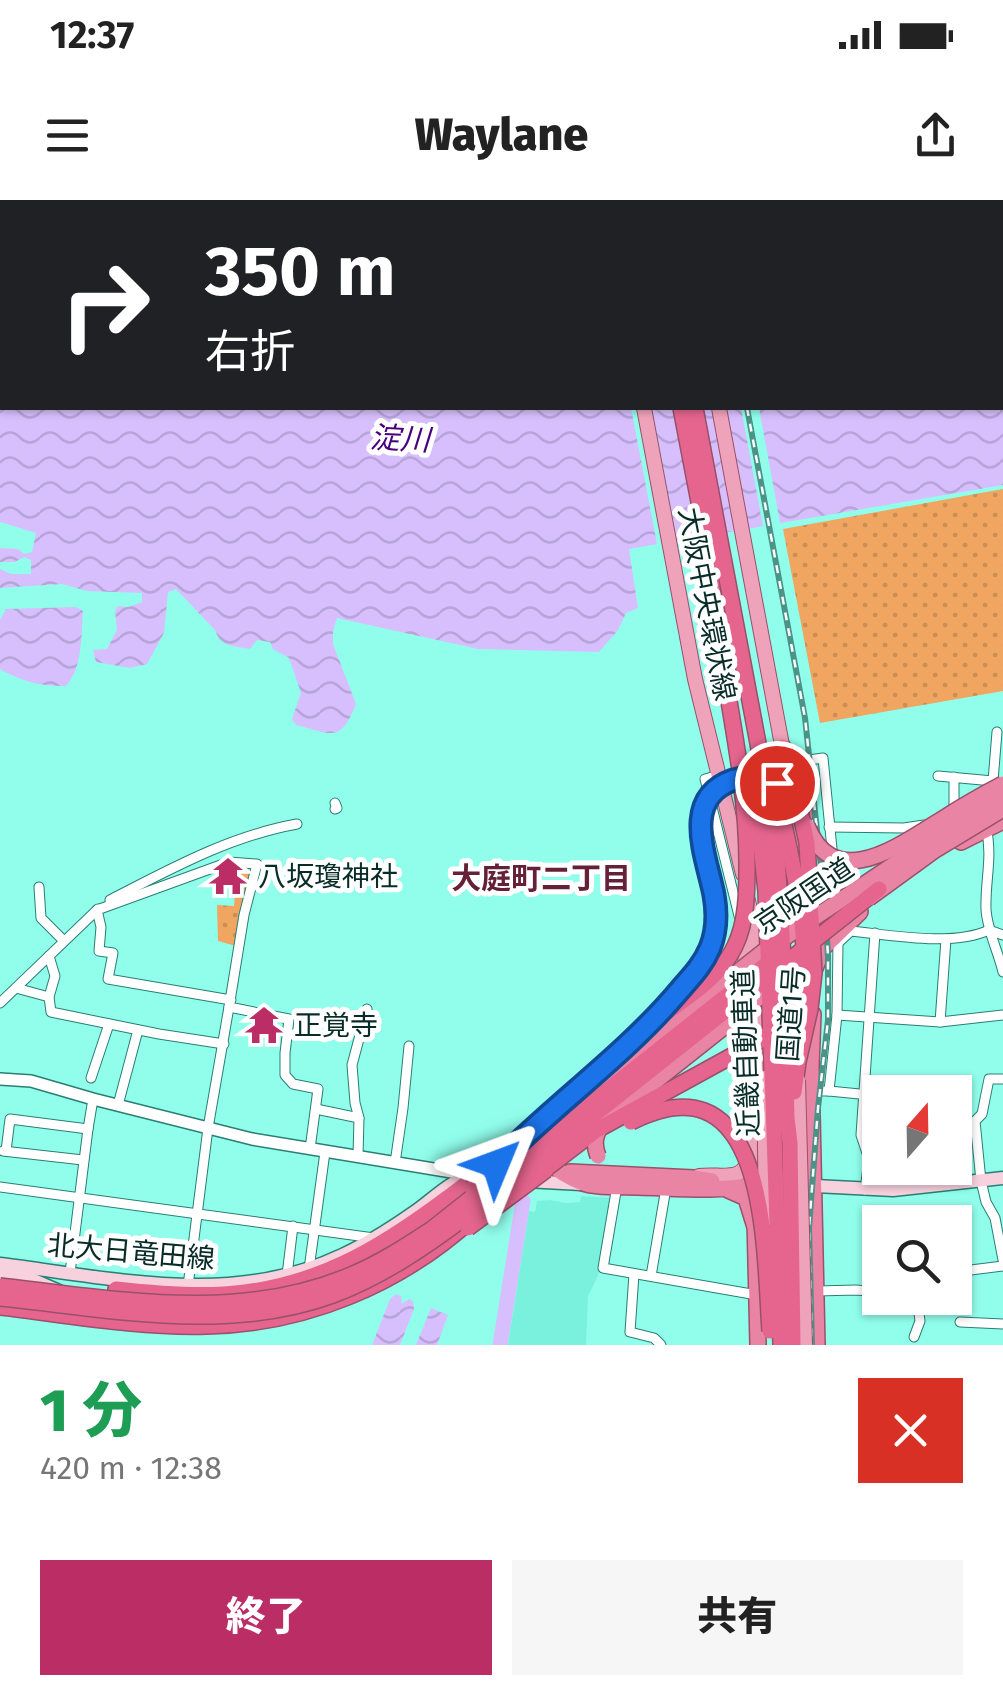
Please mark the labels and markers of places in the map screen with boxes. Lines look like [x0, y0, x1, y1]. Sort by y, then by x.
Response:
pin [735, 741, 820, 826]
temple icon: 八坂瓊神社 [207, 855, 249, 897]
place label: 八坂瓊神社 [258, 860, 398, 893]
temple icon: 正覚寺 [243, 1004, 285, 1046]
place label: 正覚寺 [294, 1009, 378, 1042]

